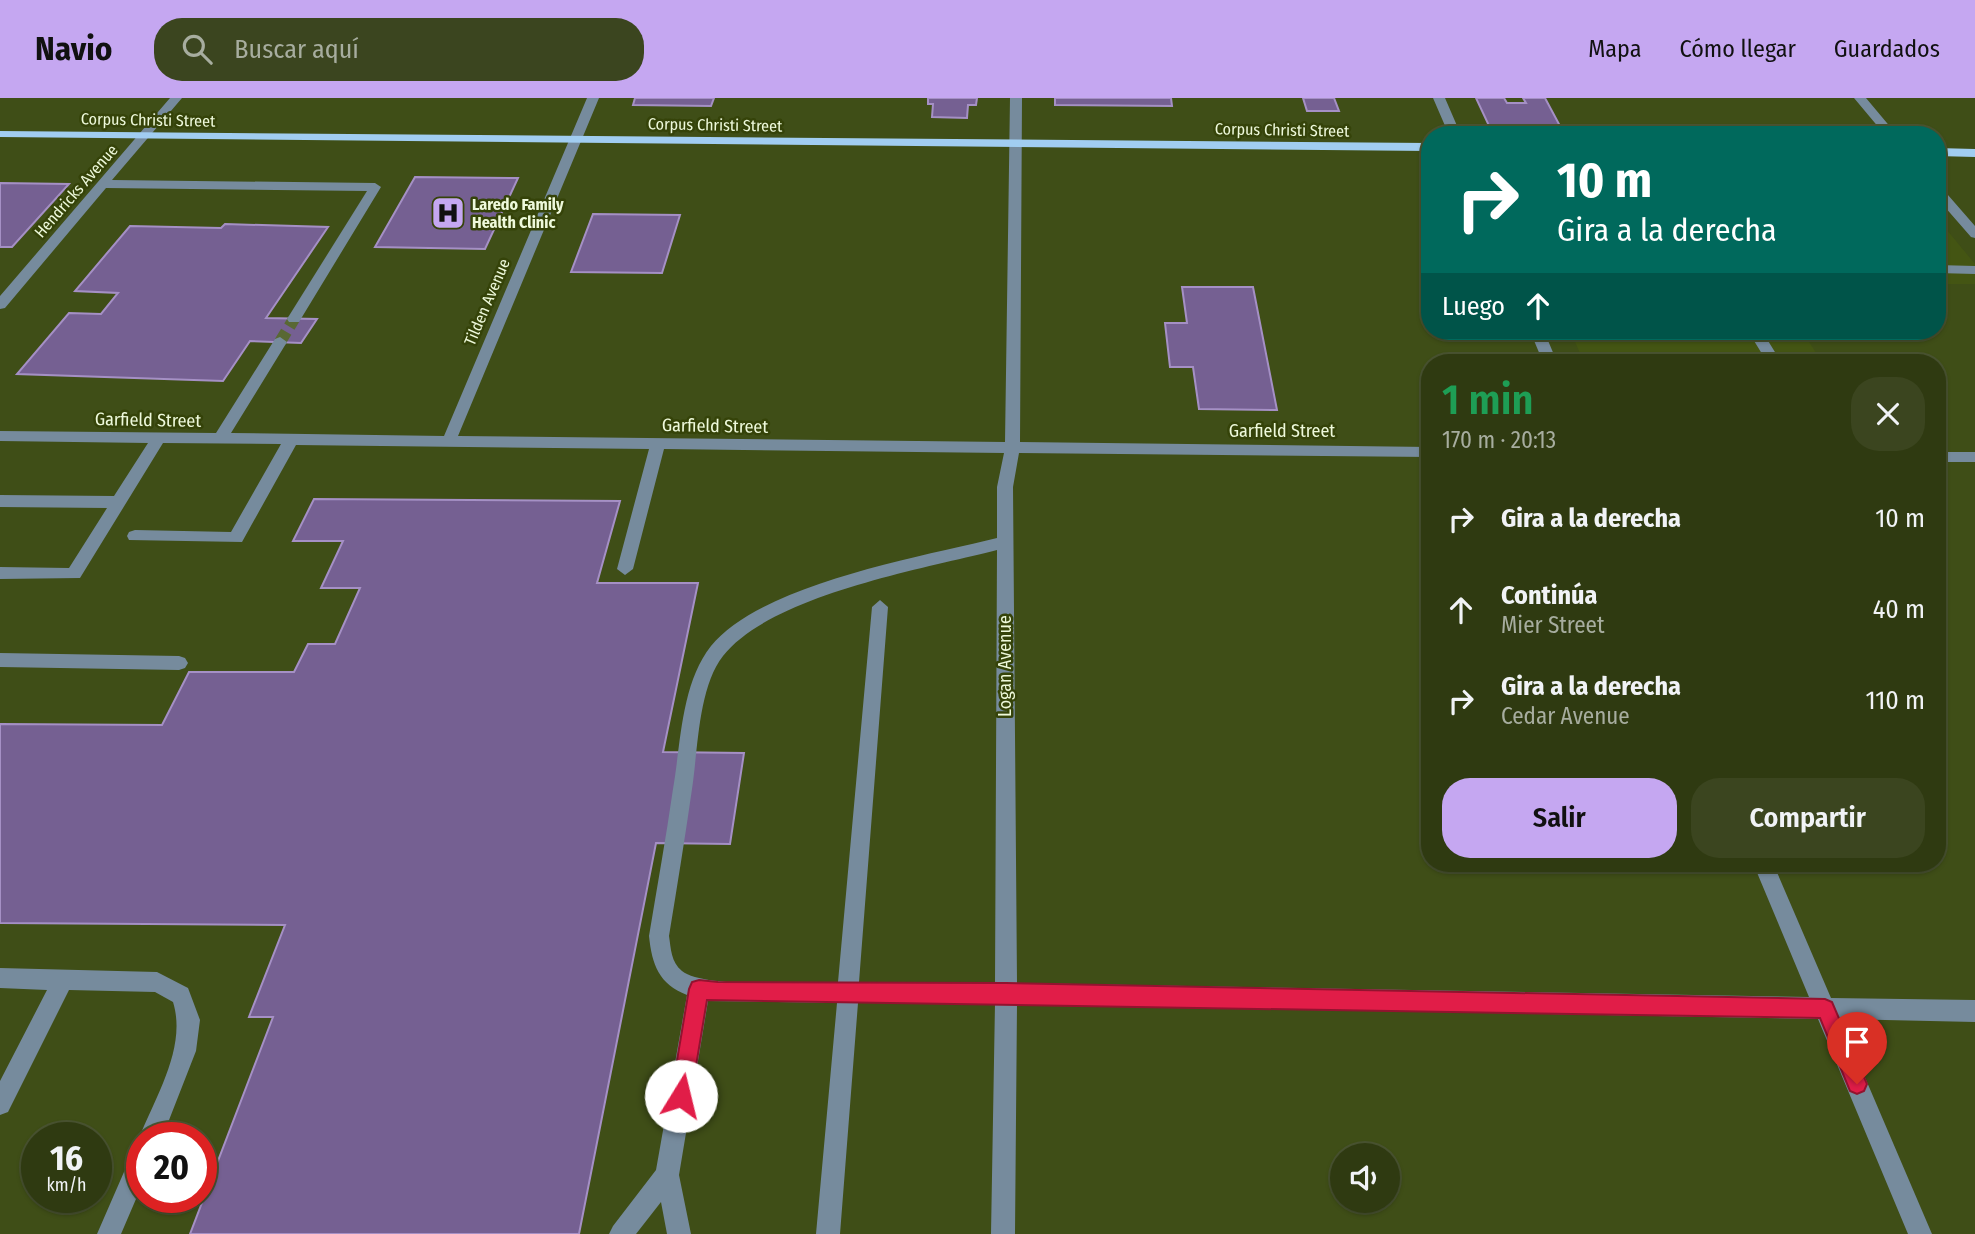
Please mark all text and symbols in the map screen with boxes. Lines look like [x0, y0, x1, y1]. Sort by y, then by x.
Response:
search box [154, 18, 644, 81]
text: Navio [35, 29, 112, 69]
icon: search [178, 30, 216, 68]
text: Buscar aquí [234, 34, 359, 65]
text: Mapa [1588, 35, 1641, 63]
text: Cómo llegar [1679, 35, 1796, 63]
text: Guardados [1834, 35, 1940, 63]
street label: Corpus Christi Street [81, 109, 216, 131]
street label: Corpus Christi Street [648, 114, 783, 136]
street label: Corpus Christi Street [1215, 119, 1350, 141]
street label: Hendricks Avenue [30, 141, 122, 241]
text: 10 m [1557, 151, 1652, 210]
icon: right [1442, 154, 1533, 245]
hospital icon: Laredo Family Health Clinic [429, 194, 467, 232]
place label: Laredo Family Health Clinic [472, 195, 564, 232]
text: Gira a la derecha [1557, 211, 1777, 249]
street label: Tilden Avenue [460, 256, 514, 348]
icon: ahead [1519, 287, 1557, 325]
text: Luego [1442, 291, 1505, 322]
text: 1 min [1442, 375, 1533, 425]
button: close [1851, 377, 1925, 451]
street label: Garfield Street [95, 408, 202, 432]
street label: Garfield Street [662, 414, 769, 438]
street label: Garfield Street [1229, 420, 1335, 442]
text: 170 m · 20:13 [1442, 426, 1556, 454]
icon: right [1442, 500, 1480, 538]
text: Gira a la derecha [1501, 503, 1681, 534]
text: 10 m [1875, 503, 1925, 534]
text: Continúa [1501, 580, 1598, 611]
icon: ahead [1442, 591, 1480, 629]
text: 40 m [1873, 594, 1925, 625]
text: Mier Street [1501, 611, 1605, 639]
street label: Logan Avenue [994, 615, 1016, 717]
text: Gira a la derecha [1501, 671, 1681, 702]
icon: right [1442, 682, 1480, 720]
text: 110 m [1865, 685, 1925, 716]
text: Cedar Avenue [1501, 702, 1630, 730]
button: Salir [1442, 778, 1677, 858]
button: Compartir [1691, 778, 1925, 858]
pin [1827, 1012, 1887, 1084]
icon: arrive [1838, 1023, 1876, 1061]
position arrow [644, 1059, 718, 1133]
speed limit sign: 20 [126, 1122, 217, 1213]
text: 16 [50, 1137, 83, 1179]
map controls [1330, 1143, 1400, 1213]
button: sound [1330, 1143, 1400, 1213]
text: km/h [46, 1174, 87, 1196]

